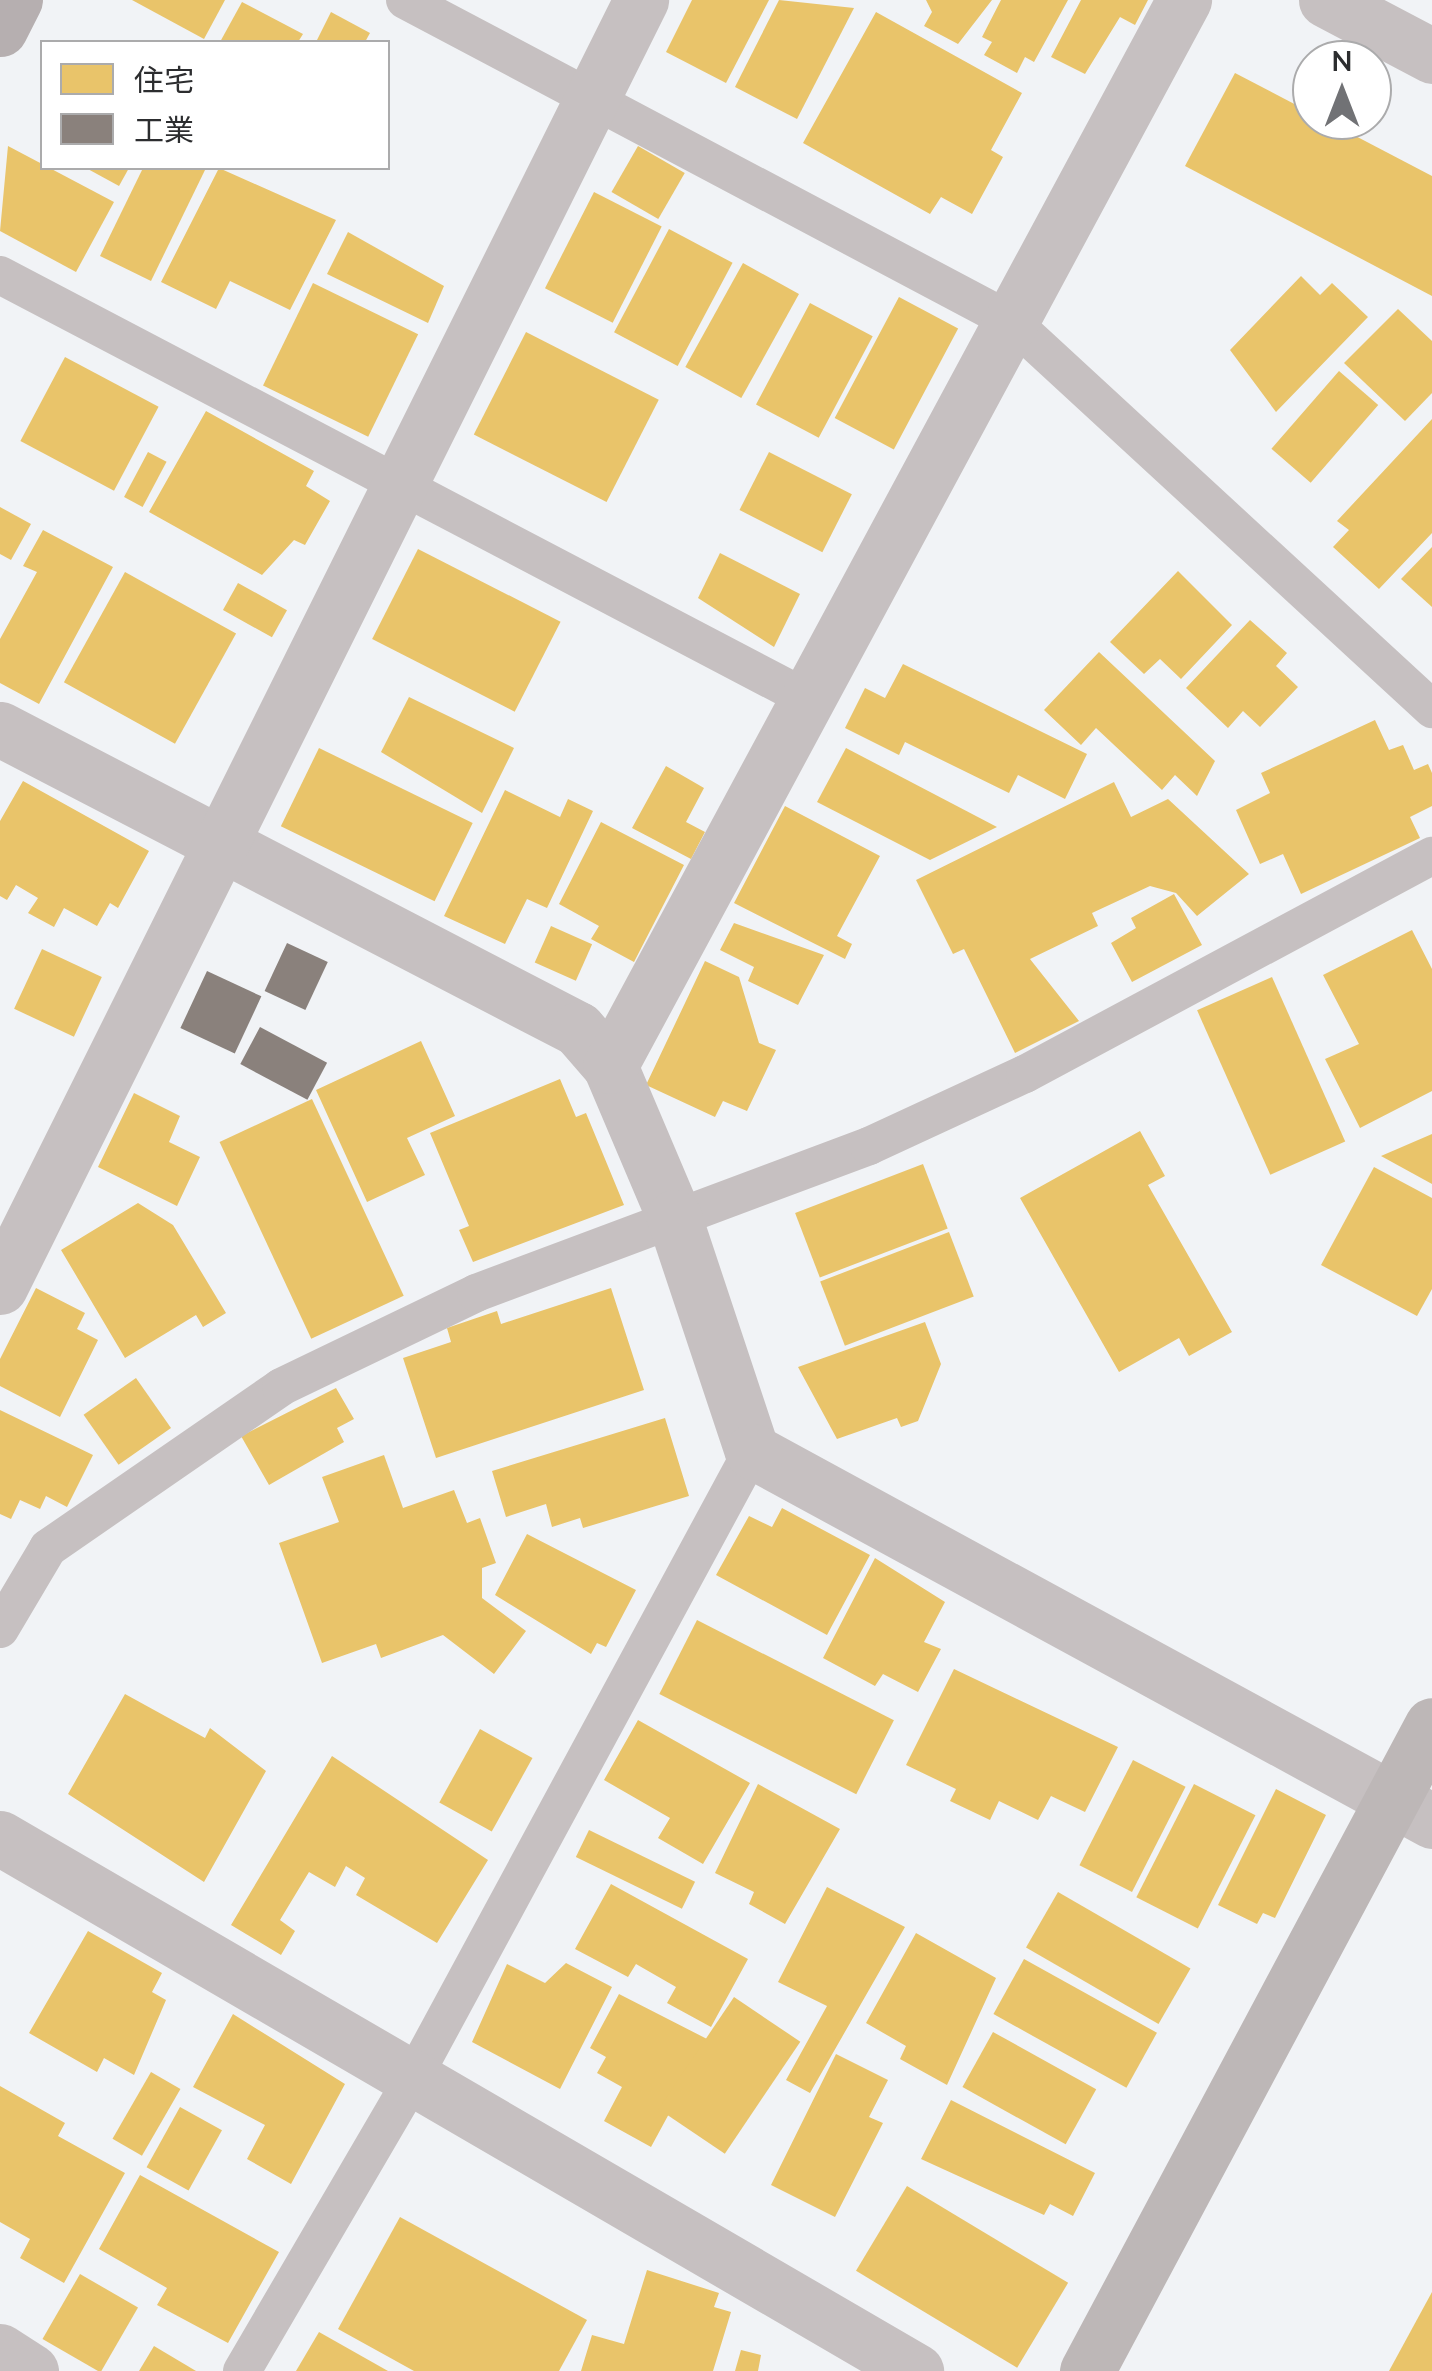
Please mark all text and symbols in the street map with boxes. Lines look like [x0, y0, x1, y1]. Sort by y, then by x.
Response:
legend [40, 40, 390, 170]
north arrow [1292, 40, 1392, 140]
text: N [1332, 43, 1352, 81]
text: 住宅 [134, 61, 194, 102]
text: 工業 [134, 111, 194, 152]

